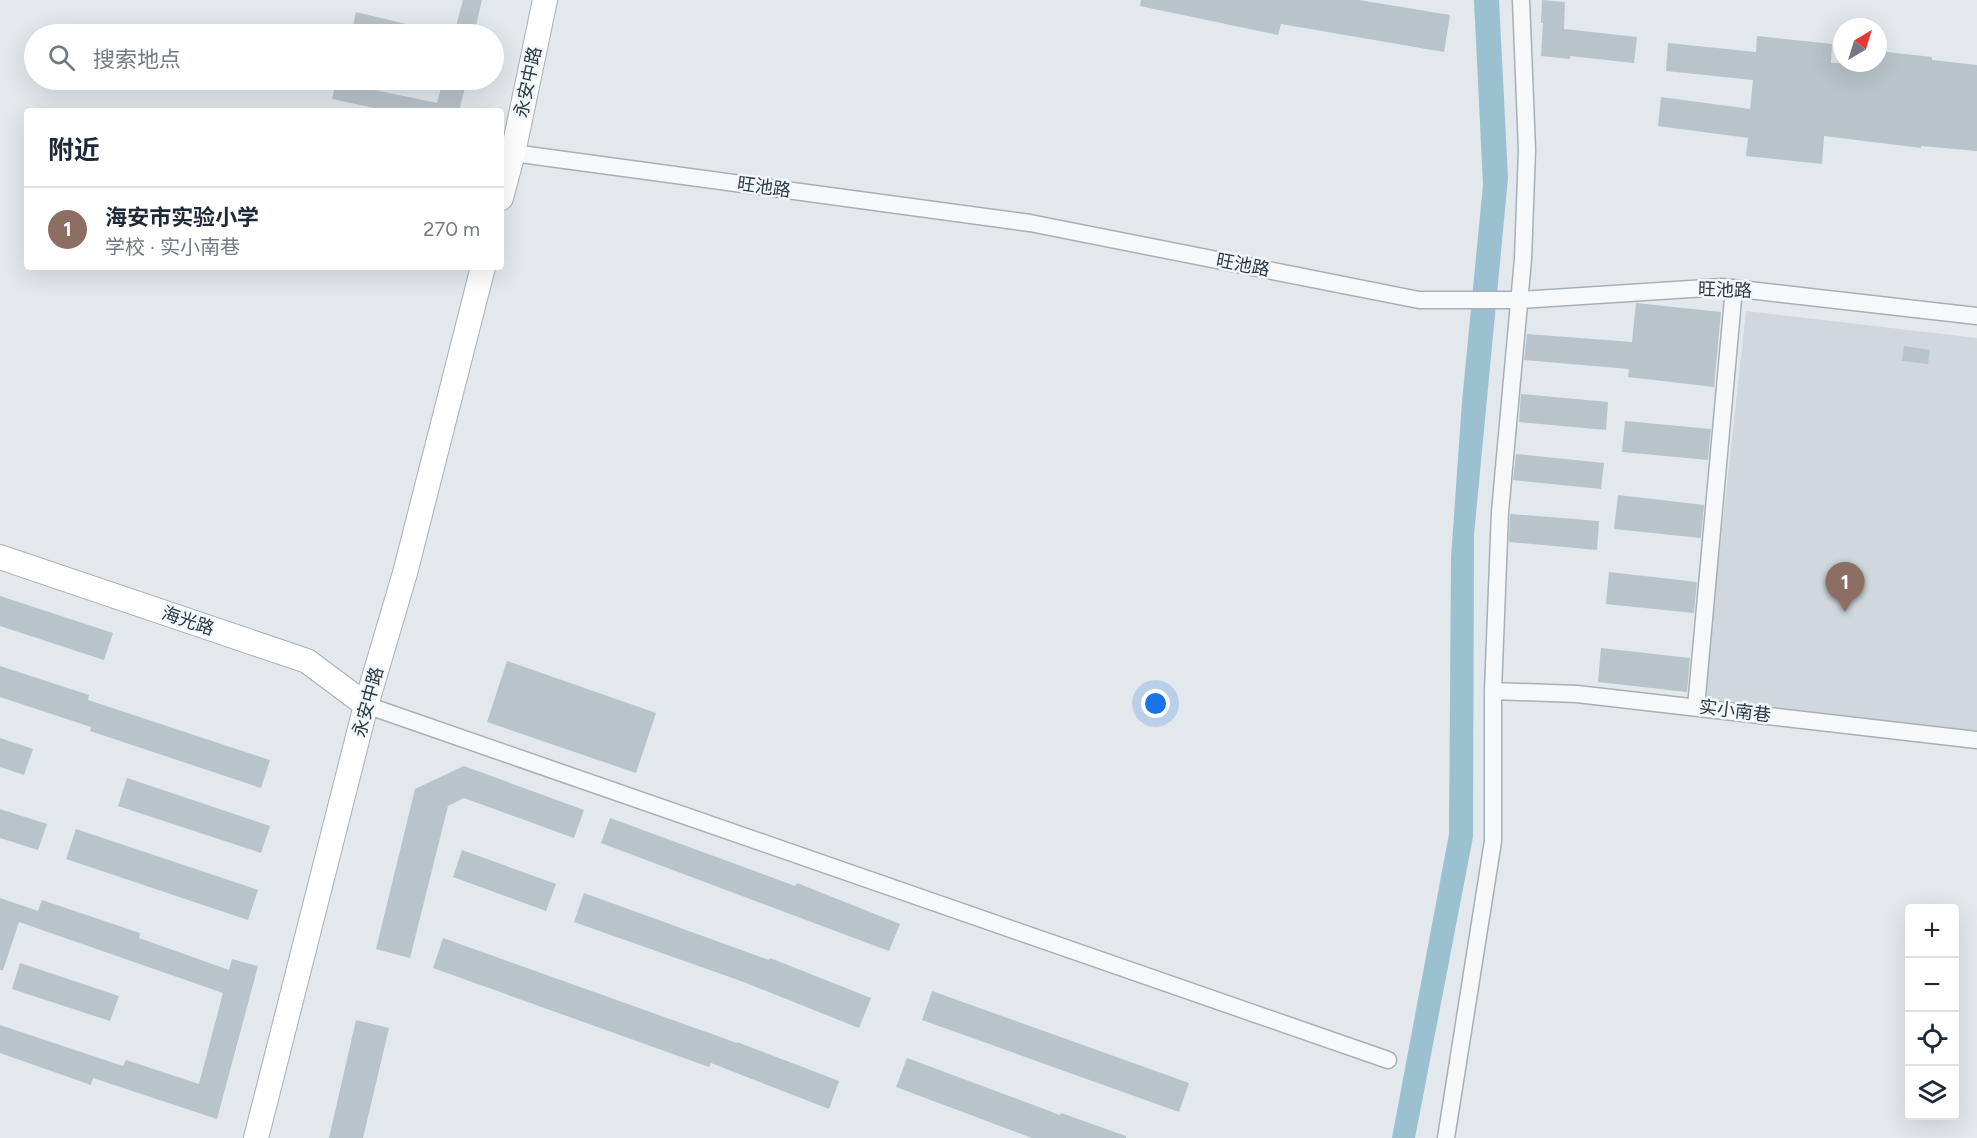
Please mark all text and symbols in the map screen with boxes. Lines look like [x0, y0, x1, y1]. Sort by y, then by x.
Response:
north arrow [1833, 18, 1887, 72]
search box [24, 24, 504, 90]
icon: search [45, 41, 78, 74]
street label: 永安中路 [510, 44, 546, 120]
text: 搜索地点 [93, 46, 181, 73]
text: 附近 [48, 134, 100, 166]
street label: 旺池路 [736, 172, 792, 202]
text: 海安市实验小学 [105, 204, 259, 231]
text: 1 [63, 217, 72, 241]
text: 270 m [423, 217, 480, 241]
text: 学校 · 实小南巷 [105, 235, 240, 259]
street label: 旺池路 [1214, 249, 1272, 281]
street label: 旺池路 [1698, 278, 1752, 302]
pin: 1 [1826, 562, 1864, 612]
street label: 海光路 [159, 602, 217, 640]
street label: 永安中路 [348, 664, 388, 740]
your location [1141, 689, 1170, 718]
street label: 实小南巷 [1698, 696, 1772, 726]
map controls [1905, 904, 1959, 1120]
button: + [1905, 904, 1959, 958]
button: − [1905, 958, 1959, 1012]
button: locate [1905, 1012, 1959, 1066]
button: layers [1905, 1066, 1959, 1120]

